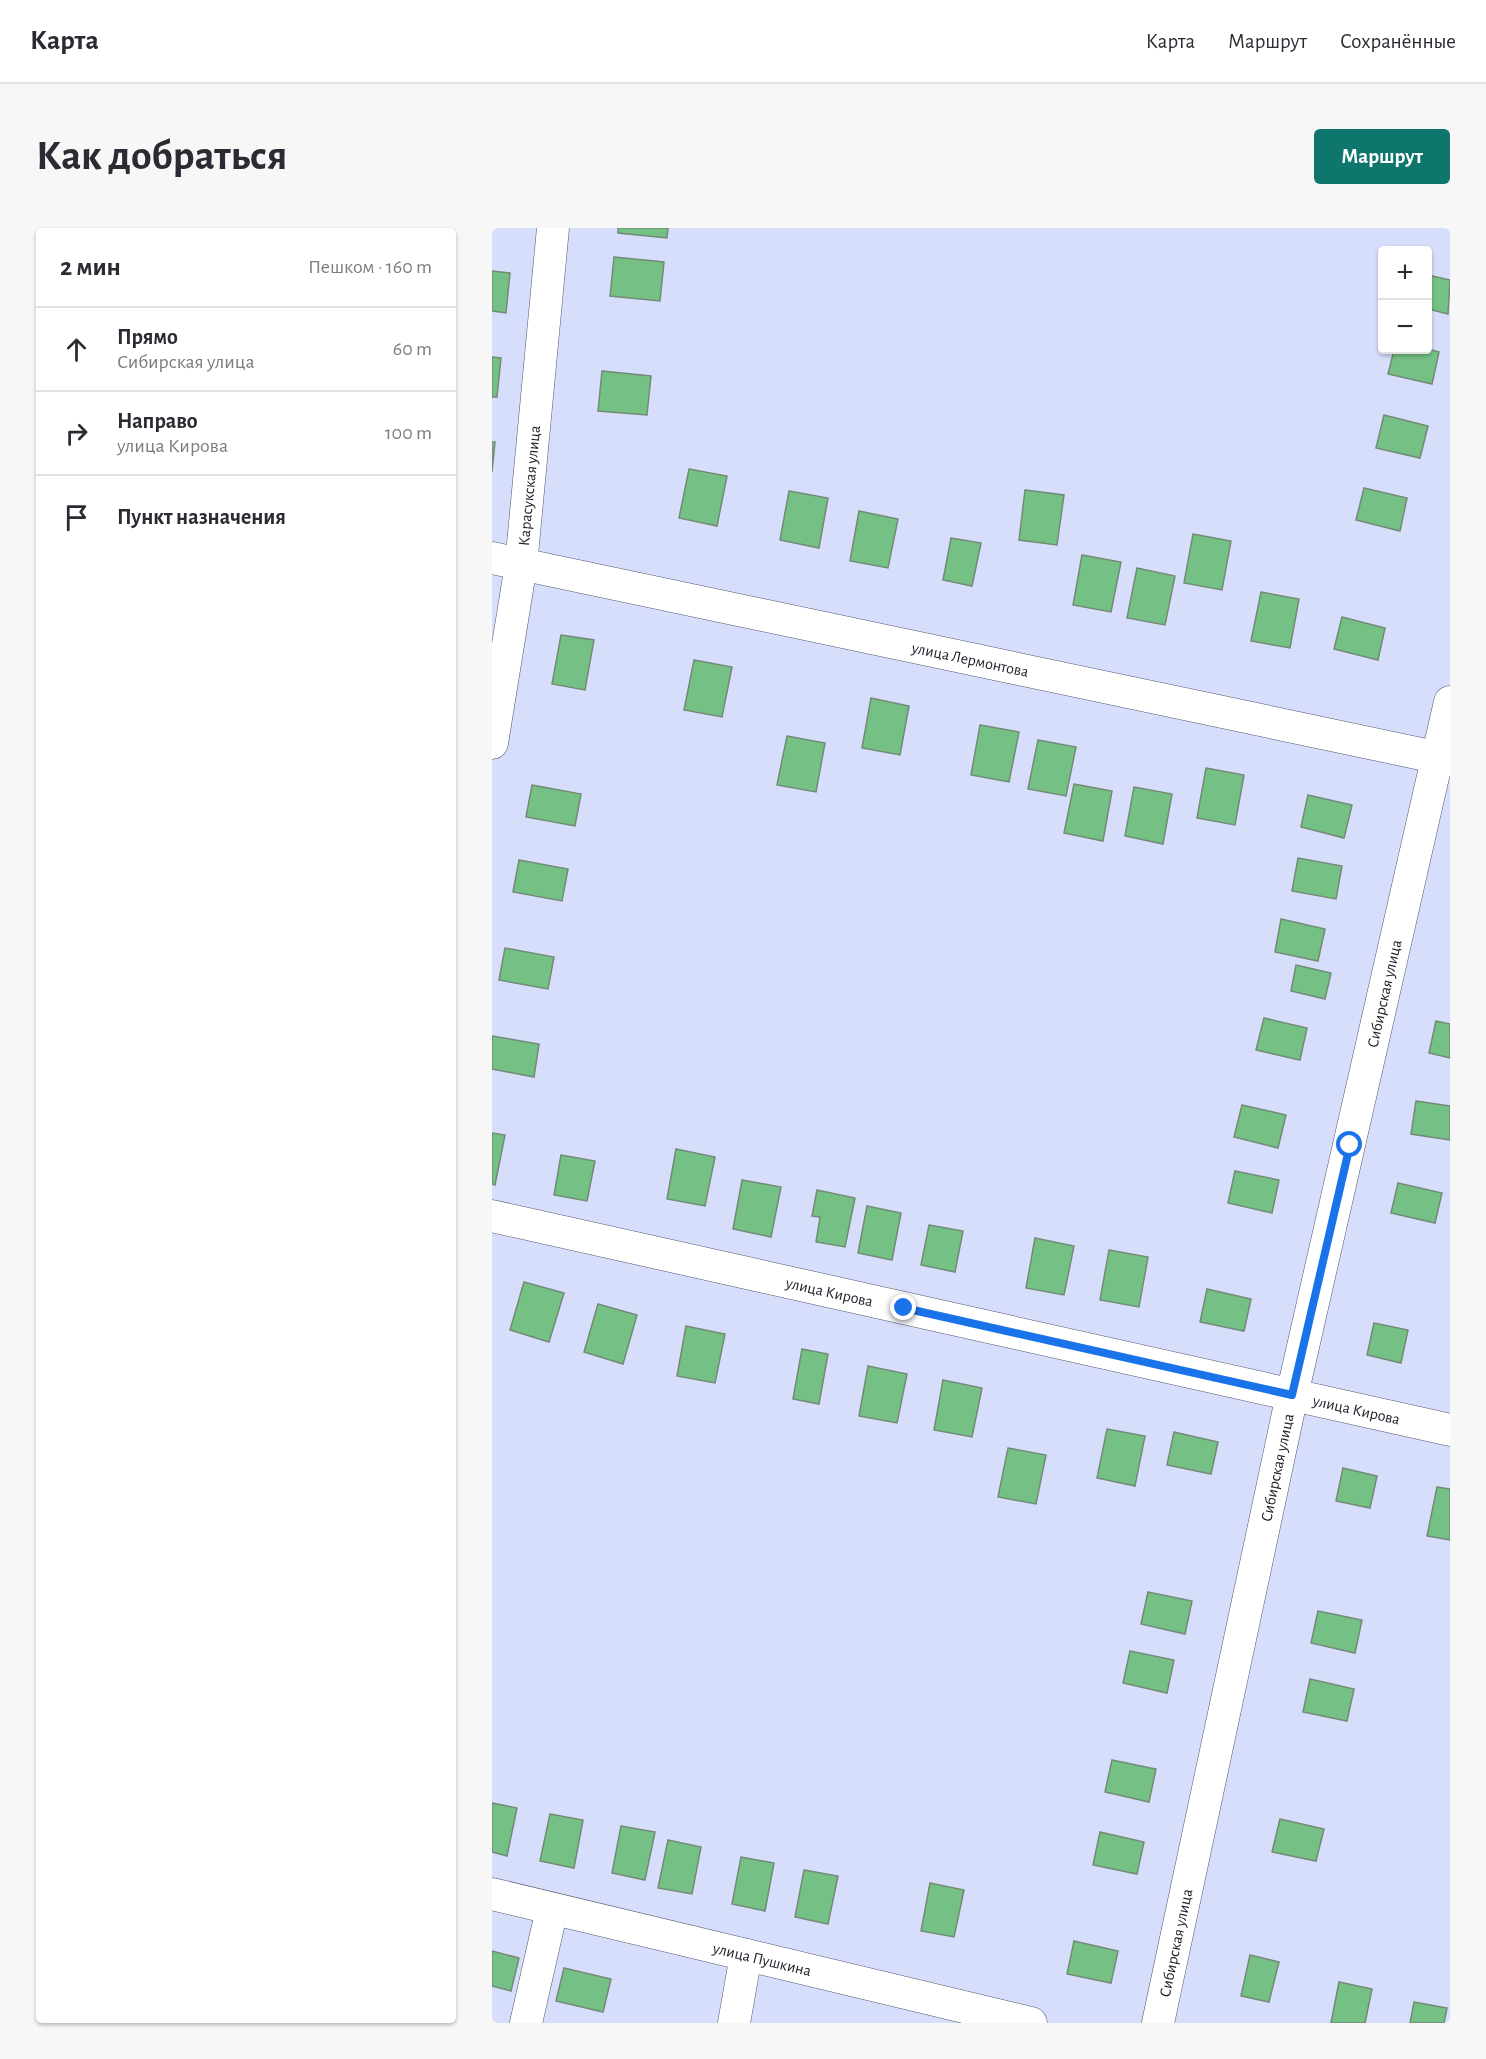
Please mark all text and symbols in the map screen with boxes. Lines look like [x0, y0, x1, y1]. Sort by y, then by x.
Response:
text: Карта [30, 27, 99, 55]
text: Карта [1146, 31, 1195, 52]
text: Маршрут [1228, 31, 1307, 52]
text: Сохранённые [1340, 31, 1456, 52]
button: Маршрут [1314, 129, 1450, 184]
text: Как добраться [36, 135, 287, 177]
map controls [1378, 246, 1432, 354]
button: + [1378, 246, 1432, 300]
text: 2 мин [60, 254, 121, 280]
text: Пешком · 160 m [308, 257, 432, 277]
button: − [1378, 300, 1432, 354]
text: Прямо [117, 326, 178, 348]
icon: ahead [60, 333, 93, 366]
text: 60 m [393, 339, 432, 359]
text: Сибирская улица [117, 352, 255, 372]
text: Направо [117, 410, 198, 432]
icon: right [60, 417, 93, 450]
text: 100 m [385, 423, 432, 443]
street label: Карасукская улица [516, 425, 543, 547]
text: улица Кирова [117, 436, 228, 456]
icon: arrive [60, 501, 93, 534]
text: Пункт назначения [117, 506, 286, 528]
street label: улица Лермонтова [909, 640, 1030, 680]
street label: Сибирская улица [1364, 938, 1405, 1049]
route start [1336, 1131, 1362, 1157]
street label: улица Кирова [783, 1275, 875, 1310]
route end [890, 1294, 916, 1320]
street label: улица Кирова [1310, 1392, 1402, 1428]
street label: Сибирская улица [1258, 1412, 1297, 1523]
street label: Сибирская улица [1157, 1887, 1195, 1999]
street label: улица Пушкина [710, 1940, 813, 1979]

